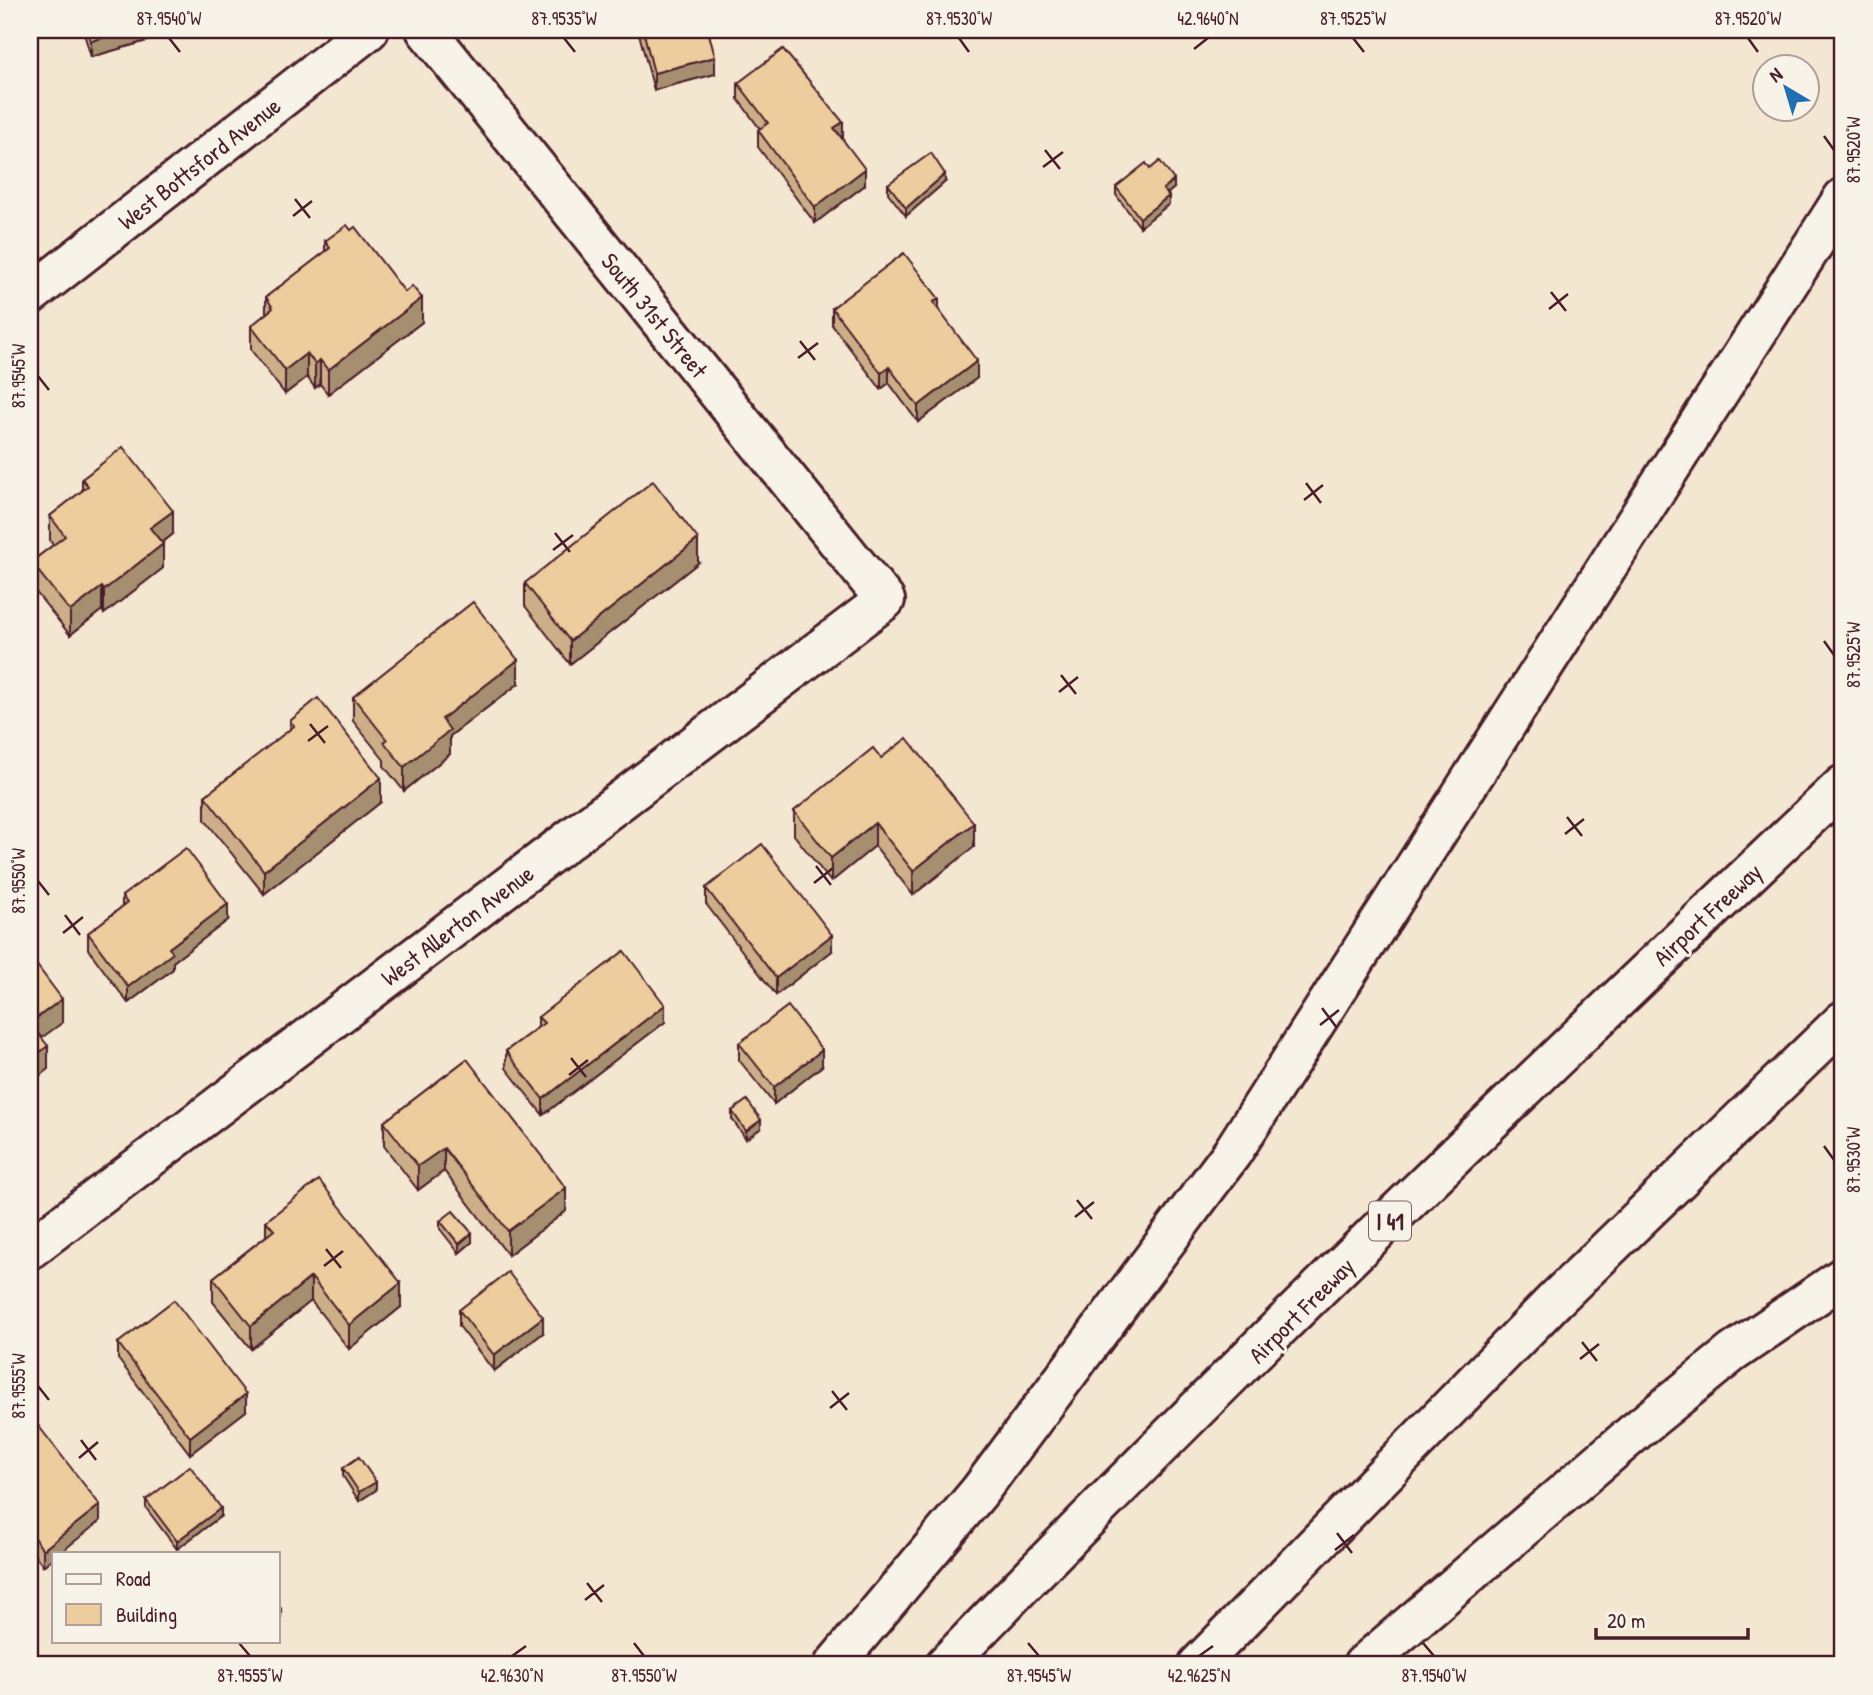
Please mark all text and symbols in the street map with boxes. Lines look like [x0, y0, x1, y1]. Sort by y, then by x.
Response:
text: 87.9540°W [137, 6, 201, 31]
text: 87.9535°W [531, 6, 597, 31]
text: 87.9530°W [926, 6, 992, 31]
text: 42.9640°N [1177, 6, 1239, 31]
text: 87.9525°W [1320, 6, 1386, 31]
text: 87.9520°W [1715, 6, 1781, 31]
north arrow [1750, 52, 1820, 122]
text: N [1764, 61, 1788, 88]
street label: West Bottsford Avenue [111, 89, 287, 237]
text: 87.9520°W [1841, 117, 1866, 183]
street label: South 31st Street [595, 246, 716, 385]
text: 87.9545°W [6, 344, 31, 408]
text: 87.9525°W [1841, 622, 1866, 688]
text: 87.9550°W [6, 848, 31, 914]
street label: Airport Freeway [1646, 855, 1768, 973]
street label: West Allerton Avenue [374, 857, 540, 993]
text: 87.9530°W [1841, 1127, 1866, 1193]
road number: I 41 [1369, 1202, 1411, 1240]
street label: Airport Freeway [1241, 1250, 1361, 1370]
text: 87.9555°W [6, 1353, 31, 1419]
legend [52, 1552, 280, 1642]
text: Road [116, 1564, 150, 1593]
scale bar [1596, 1597, 1749, 1641]
text: Building [116, 1600, 177, 1629]
text: 20 m [1607, 1606, 1645, 1635]
text: 87.9555°W [217, 1663, 283, 1688]
text: 42.9630°N [481, 1663, 543, 1688]
text: 87.9550°W [611, 1663, 677, 1688]
text: 87.9545°W [1007, 1663, 1071, 1688]
text: 42.9625°N [1168, 1663, 1230, 1688]
text: 87.9540°W [1402, 1663, 1466, 1688]

